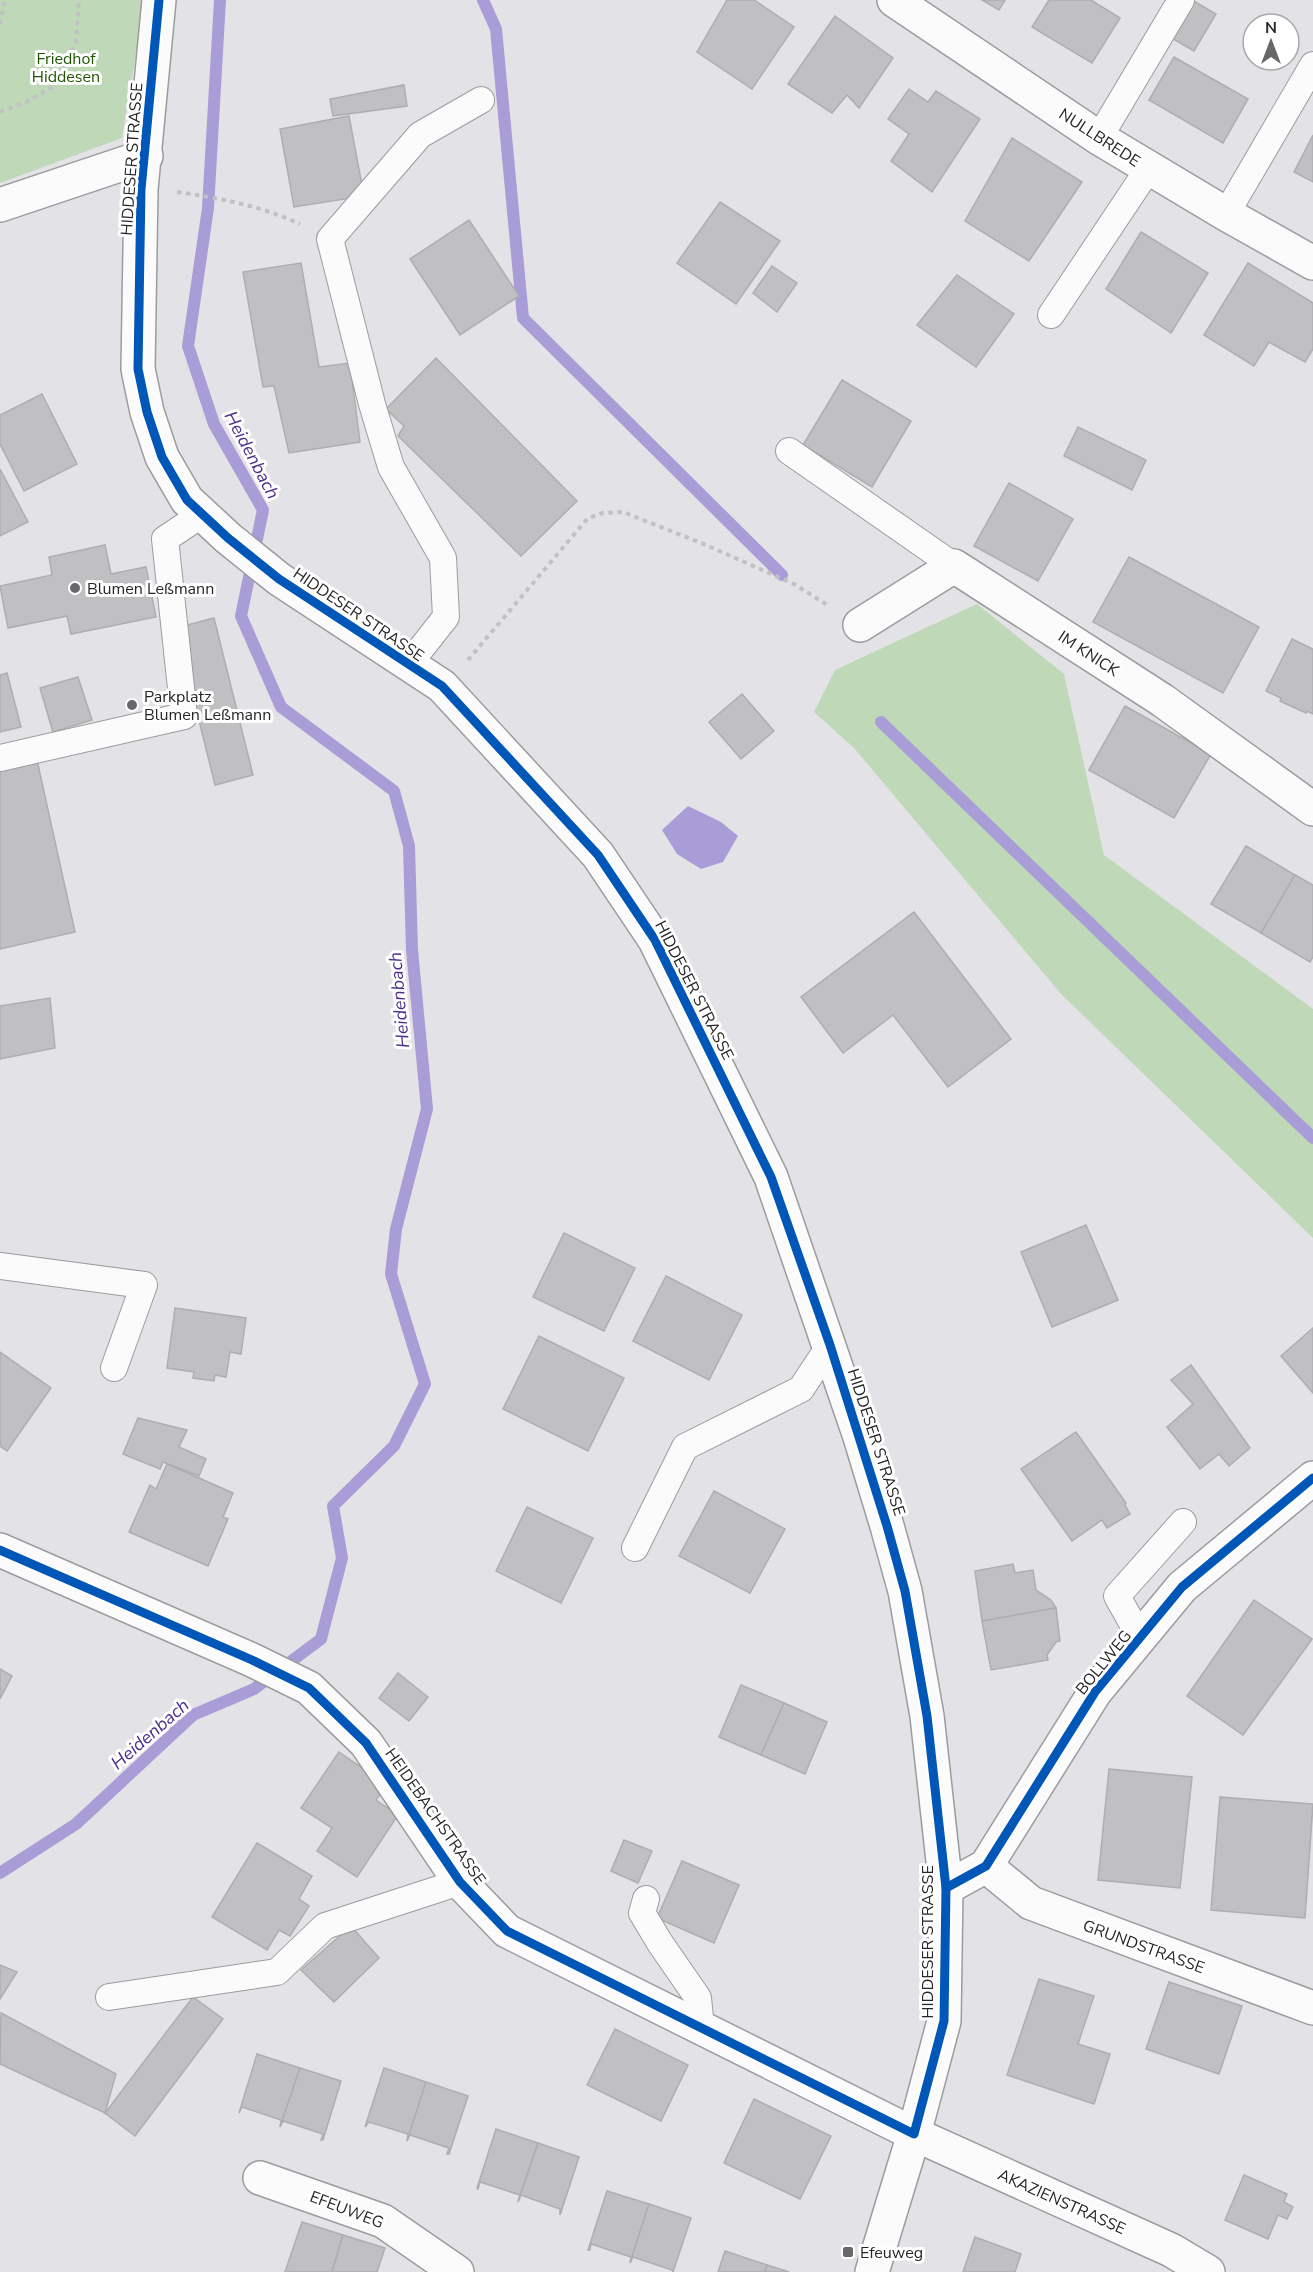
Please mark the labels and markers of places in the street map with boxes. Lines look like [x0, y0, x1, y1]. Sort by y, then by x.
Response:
place label: Blumen Leßmann [87, 578, 214, 600]
marker: Blumen Leßmann [68, 581, 82, 595]
place label: Parkplatz Blumen Leßmann [144, 686, 271, 726]
marker: Parkplatz Blumen Leßmann [125, 698, 139, 712]
place label: Efeuweg [860, 2242, 923, 2264]
marker: Efeuweg [841, 2245, 855, 2259]

